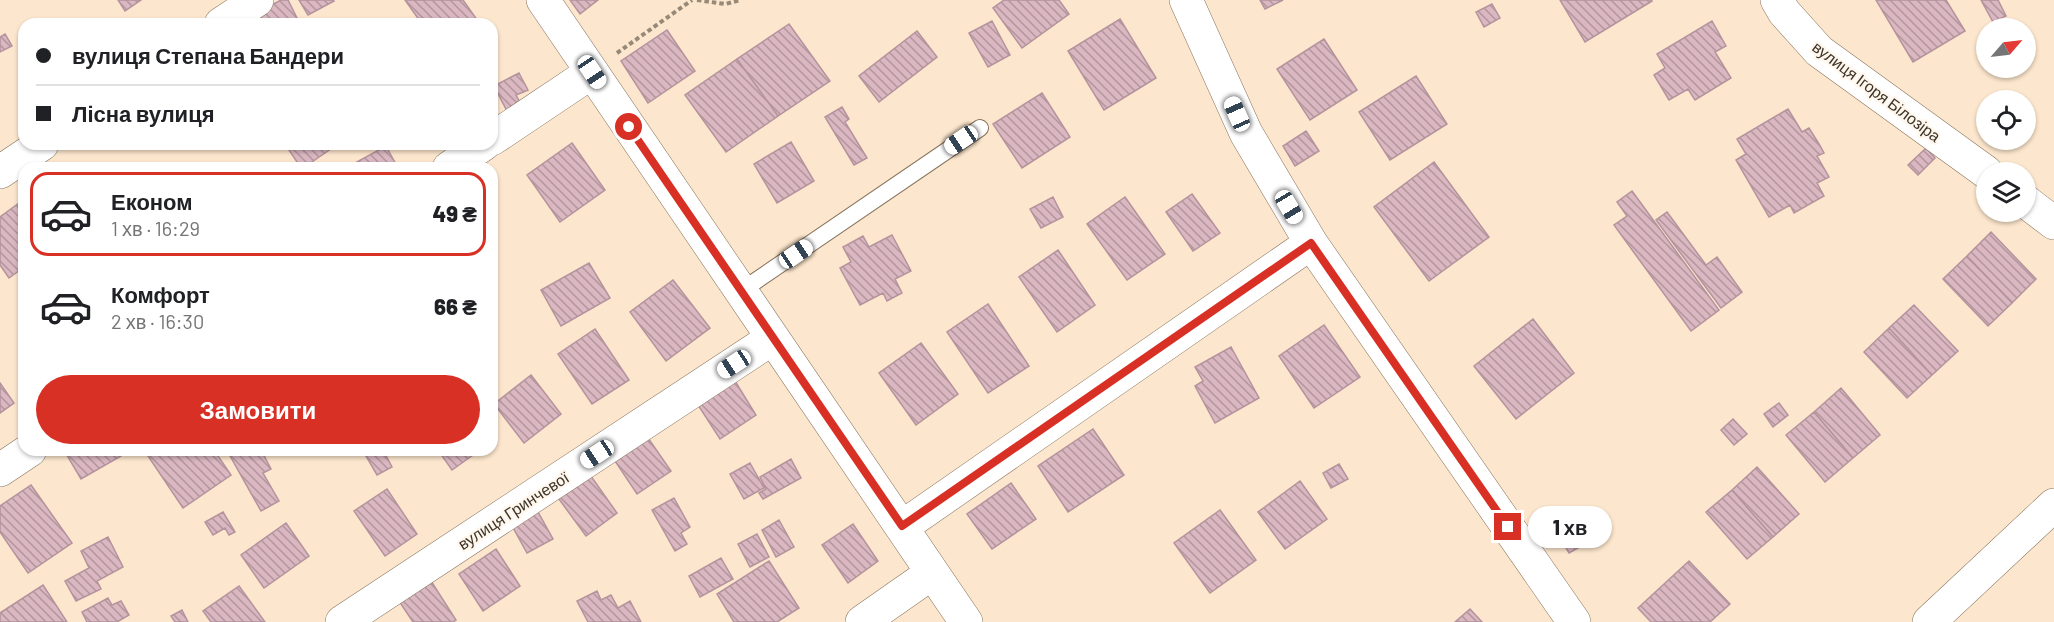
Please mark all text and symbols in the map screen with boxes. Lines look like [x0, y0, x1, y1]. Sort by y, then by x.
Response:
north arrow [1976, 18, 2036, 78]
map controls [1976, 18, 2036, 222]
street label: вулиця Ігоря Білозіра [1809, 37, 1945, 145]
text: вулиця Степана Бандери [72, 42, 344, 68]
car [574, 52, 610, 92]
button: locate [1976, 90, 2036, 150]
car [1221, 94, 1253, 134]
text: Лісна вулиця [72, 100, 215, 126]
route start [615, 113, 642, 140]
car [941, 122, 981, 158]
button: layers [1976, 162, 2036, 222]
icon: car [39, 187, 93, 241]
car [1272, 187, 1306, 227]
text: Економ [111, 188, 193, 214]
text: 49 ₴ [432, 200, 477, 226]
text: 1 хв · 16:29 [111, 216, 200, 240]
car [776, 236, 816, 272]
icon: car [39, 280, 93, 334]
text: Комфорт [111, 281, 210, 307]
text: 66 ₴ [434, 293, 477, 319]
text: 2 хв · 16:30 [111, 309, 204, 333]
car [714, 347, 754, 381]
button: Замовити [36, 375, 480, 444]
car [577, 437, 617, 471]
street label: вулиця Гринчевої [454, 467, 572, 553]
callout: 1 хв [1529, 506, 1613, 548]
route end [1494, 513, 1521, 540]
text: 1 хв [1553, 515, 1587, 539]

